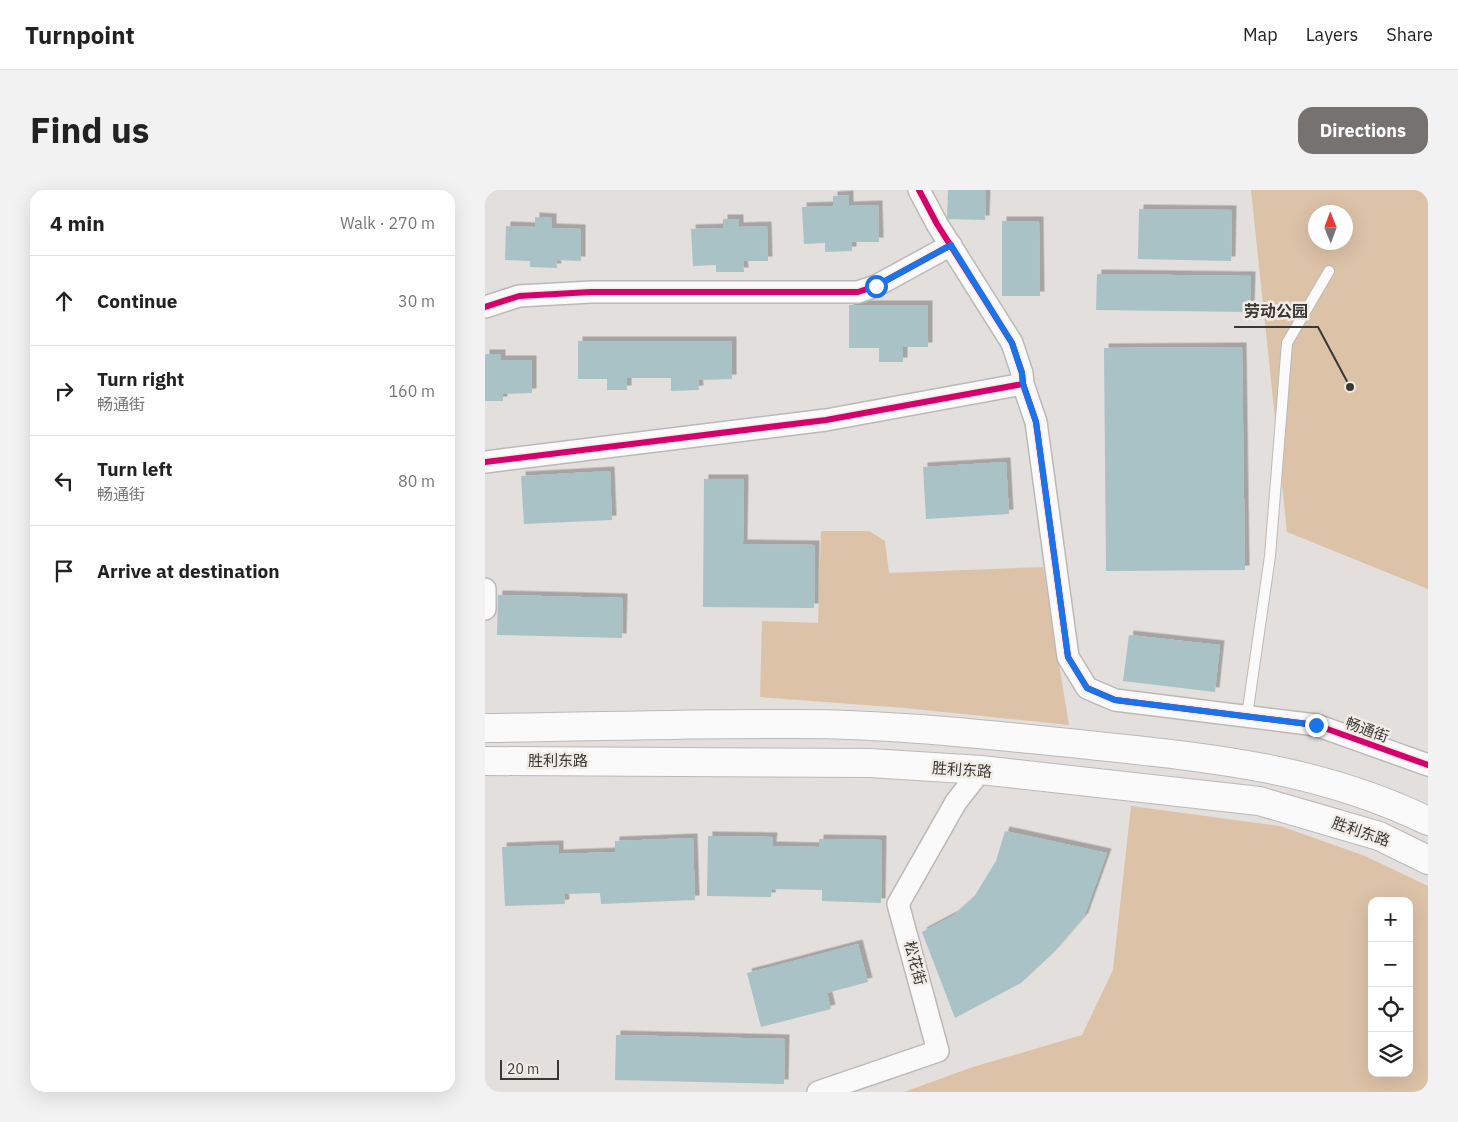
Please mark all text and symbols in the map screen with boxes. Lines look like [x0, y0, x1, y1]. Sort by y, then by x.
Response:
text: Turnpoint [25, 19, 135, 51]
text: Map [1243, 23, 1278, 46]
text: Layers [1306, 23, 1358, 46]
text: Share [1386, 23, 1433, 46]
text: Find us [30, 107, 149, 153]
button: Directions [1298, 107, 1428, 154]
north arrow [1308, 205, 1353, 250]
text: 4 min [50, 209, 105, 237]
text: Walk · 270 m [340, 213, 435, 233]
route start [865, 275, 888, 298]
icon: ahead [50, 287, 78, 315]
text: Continue [97, 289, 177, 313]
text: 30 m [398, 291, 435, 311]
callout: 劳动公园 [1234, 296, 1318, 327]
text: 劳动公园 [1244, 301, 1308, 321]
text: Turn right [97, 367, 184, 391]
icon: right [50, 377, 78, 405]
text: 160 m [388, 381, 435, 401]
text: 畅通街 [97, 394, 145, 414]
text: Turn left [97, 457, 173, 481]
icon: left [50, 467, 78, 495]
text: 80 m [398, 471, 435, 491]
text: 畅通街 [97, 484, 145, 504]
icon: arrive [50, 557, 78, 585]
text: Arrive at destination [97, 559, 280, 583]
street label: 畅通街 [1343, 713, 1392, 746]
route end [1305, 714, 1328, 737]
street label: 胜利东路 [528, 751, 588, 770]
street label: 胜利东路 [931, 758, 993, 781]
street label: 胜利东路 [1330, 813, 1393, 850]
map controls [1368, 897, 1413, 1077]
button: + [1368, 897, 1413, 942]
street label: 松花街 [900, 939, 930, 987]
button: − [1368, 942, 1413, 987]
button: locate [1368, 987, 1413, 1032]
button: layers [1368, 1032, 1413, 1077]
scale bar [500, 1057, 559, 1080]
text: 20 m [507, 1060, 539, 1078]

